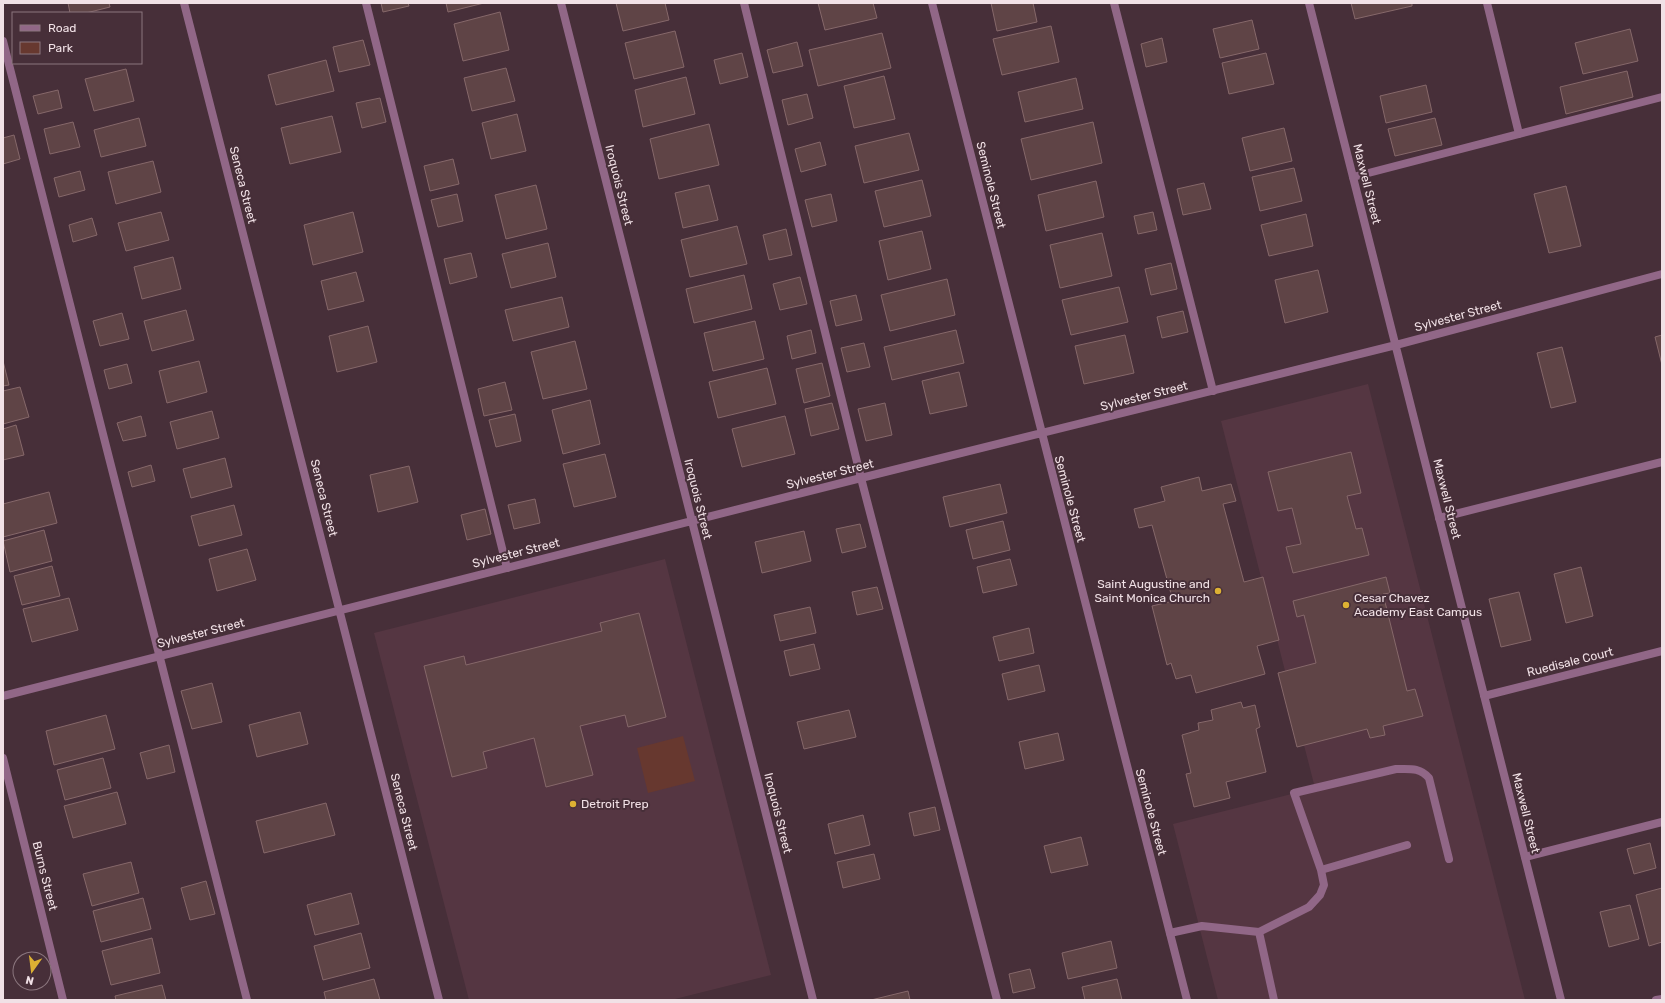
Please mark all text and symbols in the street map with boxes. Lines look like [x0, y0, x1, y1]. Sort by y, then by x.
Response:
legend [12, 12, 142, 64]
text: Road [48, 21, 76, 35]
text: Park [48, 41, 74, 55]
street label: Seminole Street [973, 140, 1009, 230]
street label: Maxwell Street [1350, 142, 1384, 226]
street label: Iroquois Street [602, 143, 636, 227]
street label: Seneca Street [227, 145, 259, 225]
street label: Sylvester Street [1413, 298, 1503, 334]
street label: Sylvester Street [1099, 378, 1189, 414]
street label: Seminole Street [1052, 454, 1088, 544]
street label: Sylvester Street [785, 456, 875, 492]
street label: Iroquois Street [681, 457, 715, 541]
street label: Maxwell Street [1430, 457, 1464, 541]
street label: Seneca Street [308, 458, 340, 538]
street label: Sylvester Street [471, 535, 561, 571]
place label: Saint Augustine and Saint Monica Church [1095, 577, 1210, 605]
marker: Saint Augustine and Saint Monica Church [1213, 586, 1223, 596]
place label: Cesar Chavez Academy East Campus [1354, 591, 1482, 619]
marker: Cesar Chavez Academy East Campus [1341, 600, 1351, 610]
street label: Sylvester Street [156, 615, 246, 651]
street label: Ruedisale Court [1525, 644, 1615, 680]
street label: Seminole Street [1133, 767, 1169, 857]
street label: Iroquois Street [761, 771, 795, 855]
street label: Maxwell Street [1509, 771, 1543, 855]
street label: Seneca Street [388, 772, 420, 852]
place label: Detroit Prep [581, 797, 649, 811]
marker: Detroit Prep [568, 799, 578, 809]
street label: Burns Street [30, 840, 60, 912]
north arrow [12, 951, 52, 991]
text: N [24, 973, 35, 987]

